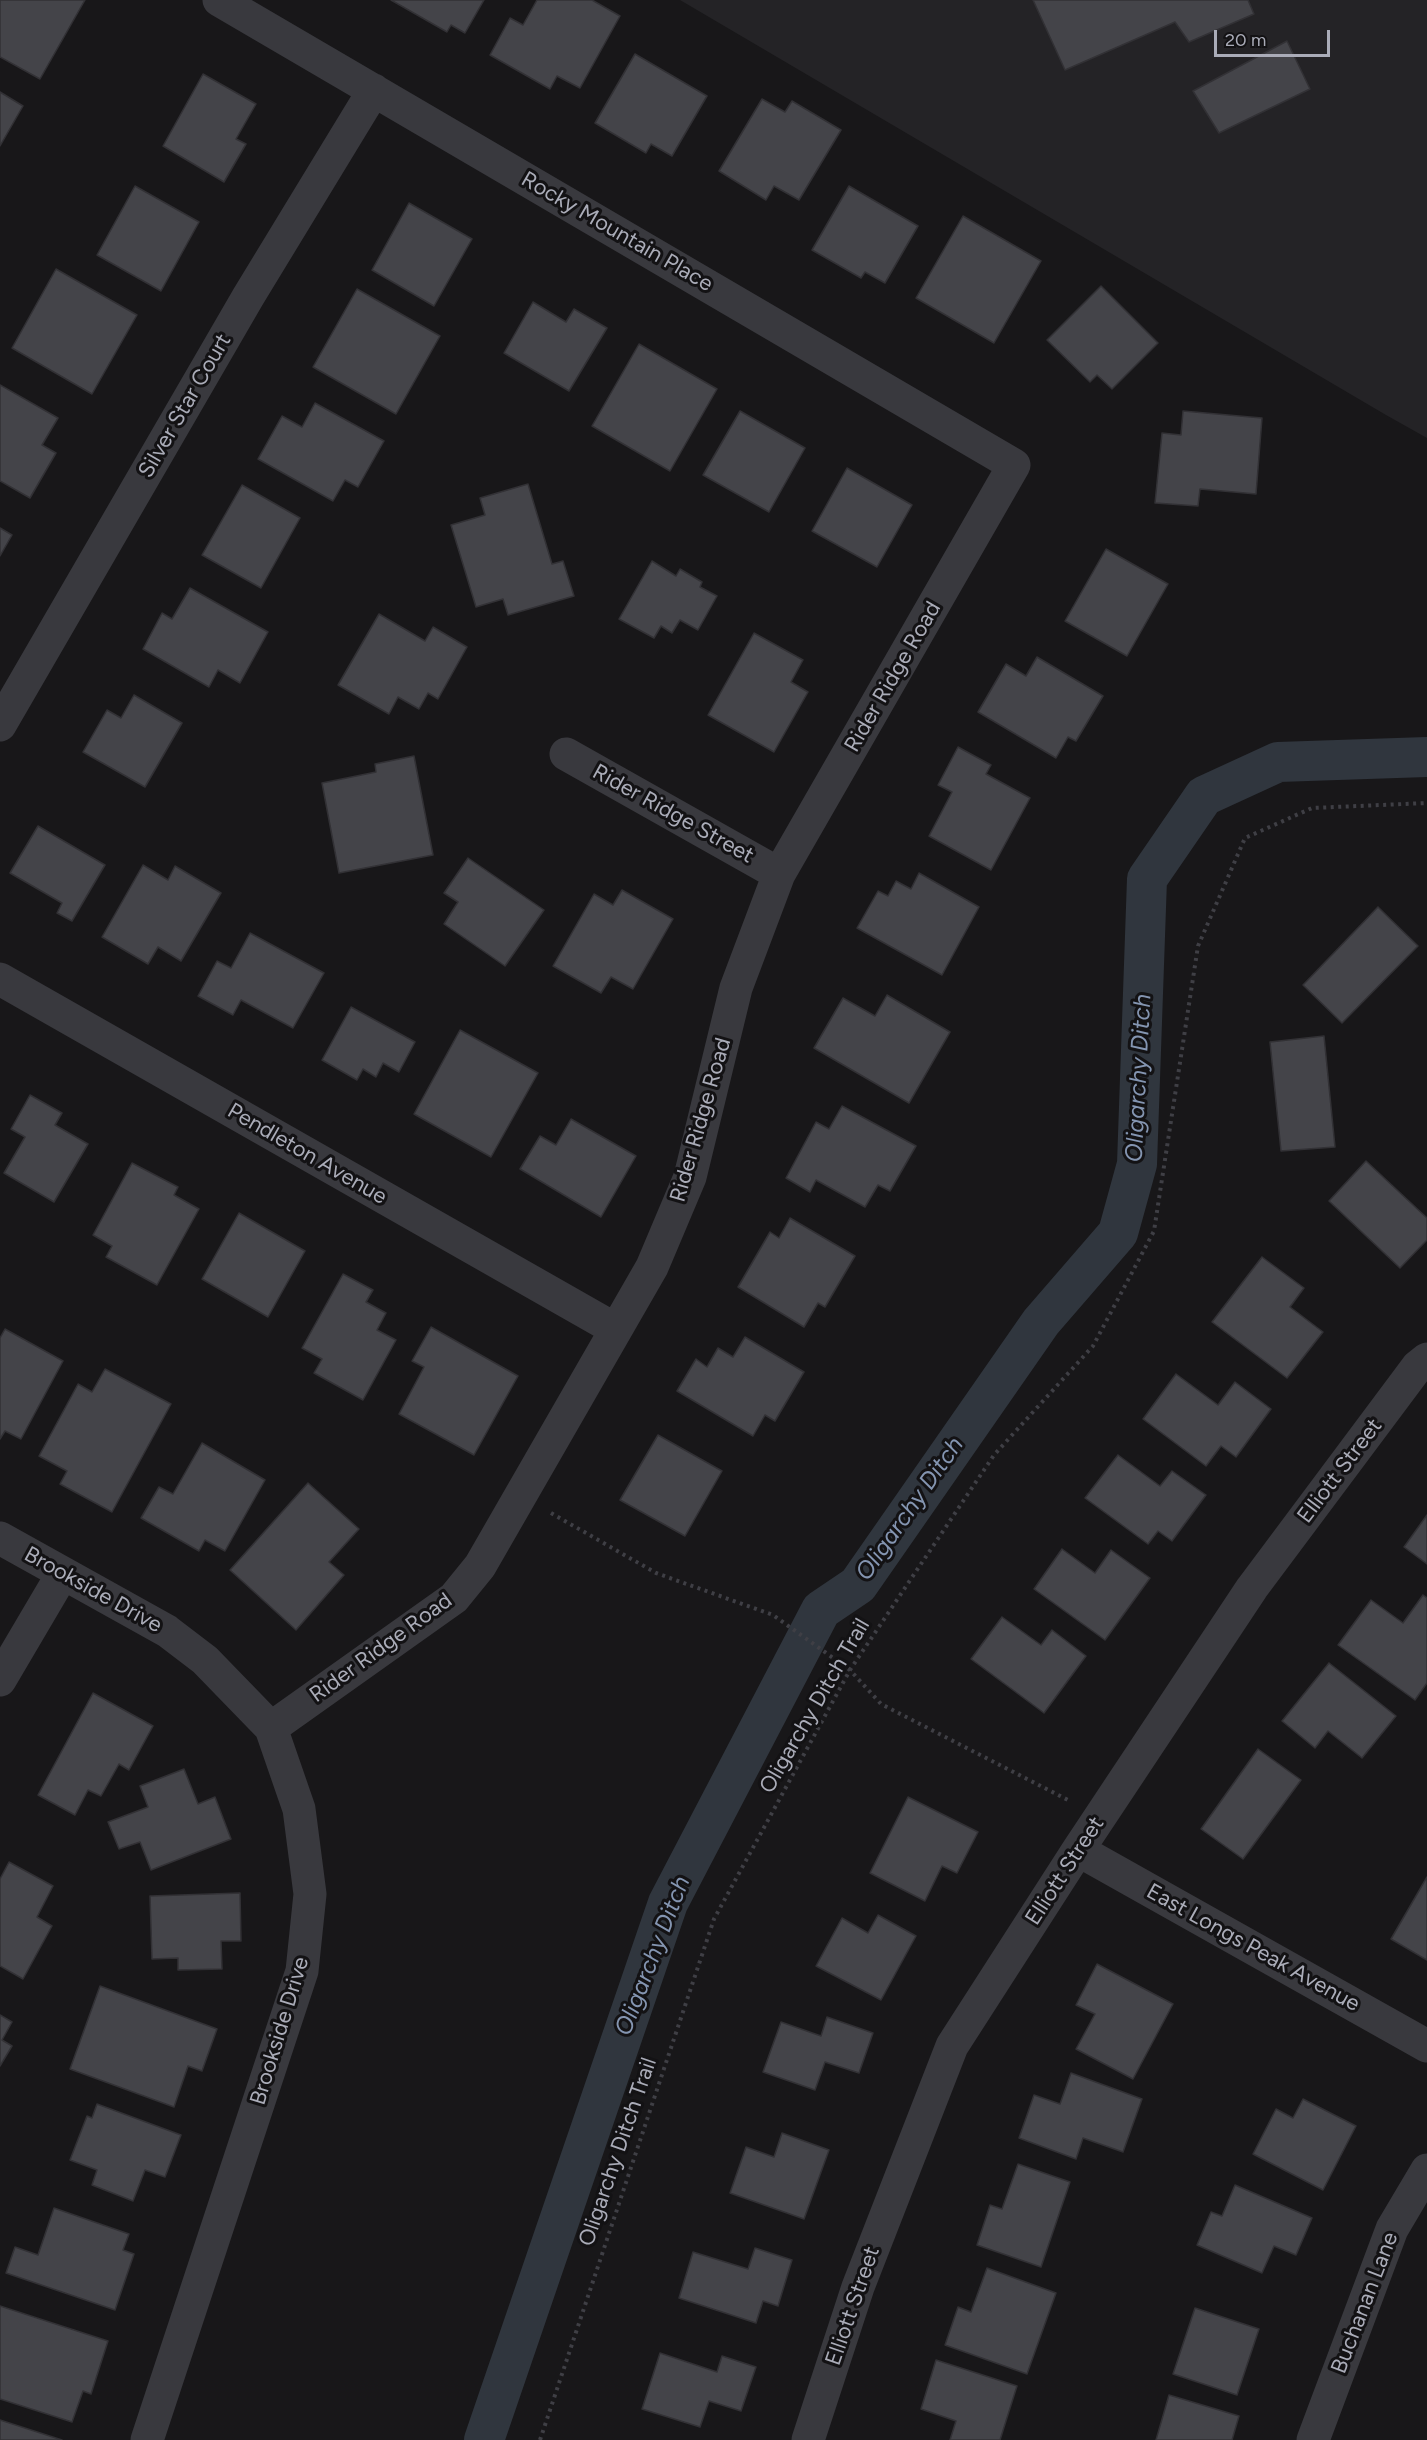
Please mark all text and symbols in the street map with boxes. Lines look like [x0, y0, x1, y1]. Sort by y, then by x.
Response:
scale bar [1217, 18, 1332, 56]
text: 20 m [1225, 29, 1266, 51]
street label: Rocky Mountain Place [516, 166, 718, 298]
street label: Silver Star Court [133, 329, 237, 483]
street label: Rider Ridge Road [839, 597, 947, 757]
street label: Rider Ridge Street [588, 759, 758, 869]
water label: Oligarchy Ditch [1120, 993, 1158, 1163]
street label: Rider Ridge Road [665, 1035, 737, 1205]
street label: Pendleton Avenue [223, 1098, 391, 1210]
street label: Elliott Street [1292, 1413, 1388, 1529]
water label: Oligarchy Ditch [850, 1432, 970, 1586]
street label: Brookside Drive [19, 1541, 167, 1639]
street label: Rider Ridge Road [305, 1588, 457, 1708]
street label: Oligarchy Ditch Trail [754, 1614, 876, 1798]
street label: Elliott Street [1020, 1812, 1110, 1930]
water label: Oligarchy Ditch [609, 1872, 697, 2040]
street label: East Longs Peak Avenue [1142, 1878, 1364, 2018]
street label: Brookside Drive [245, 1954, 315, 2108]
street label: Oligarchy Ditch Trail [573, 2054, 663, 2250]
street label: Buchanan Lane [1326, 2229, 1404, 2377]
street label: Elliott Street [820, 2243, 886, 2369]

